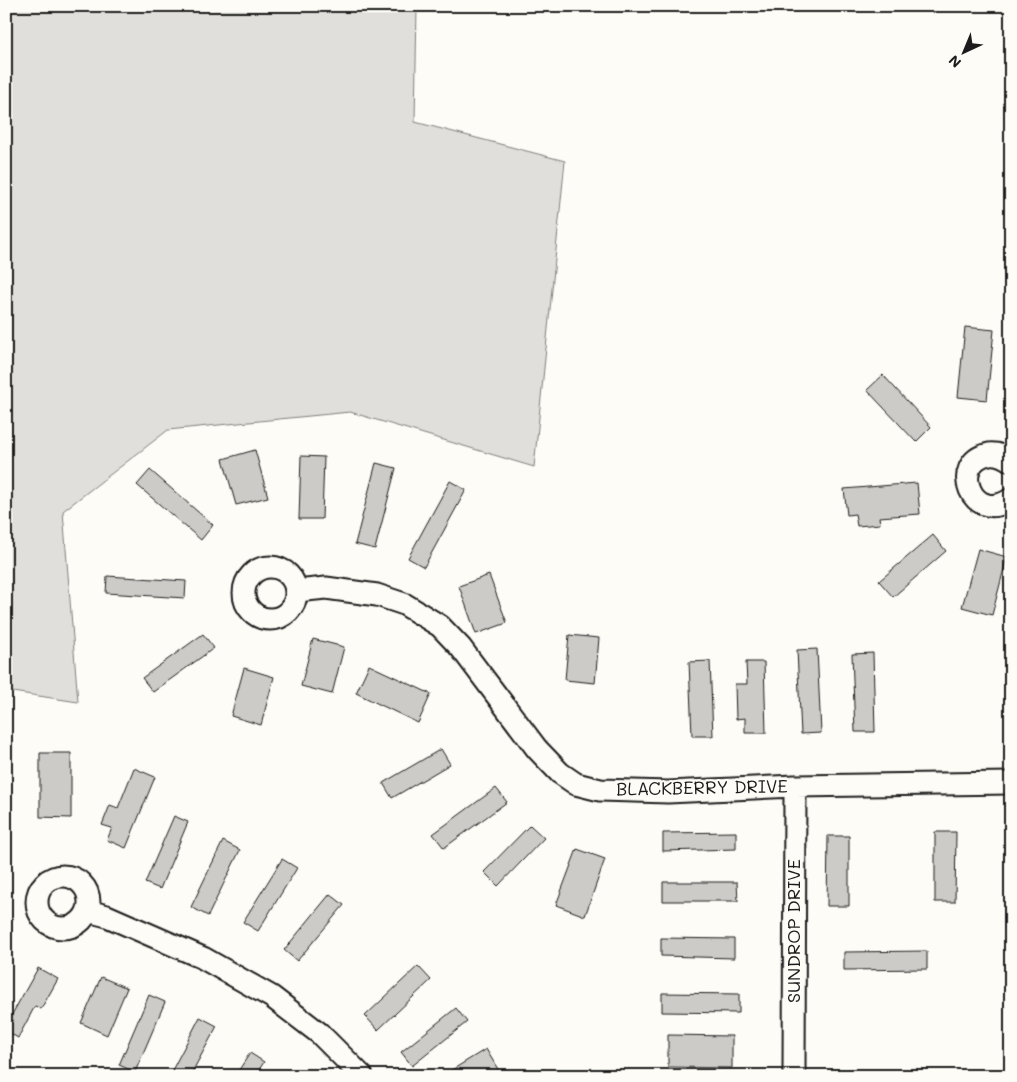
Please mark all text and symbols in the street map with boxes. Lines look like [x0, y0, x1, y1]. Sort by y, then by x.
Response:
north arrow [940, 28, 990, 78]
text: N [944, 51, 965, 72]
street label: BLACKBERRY DRIVE [616, 774, 788, 800]
street label: SUNDROP DRIVE [781, 859, 805, 1003]

